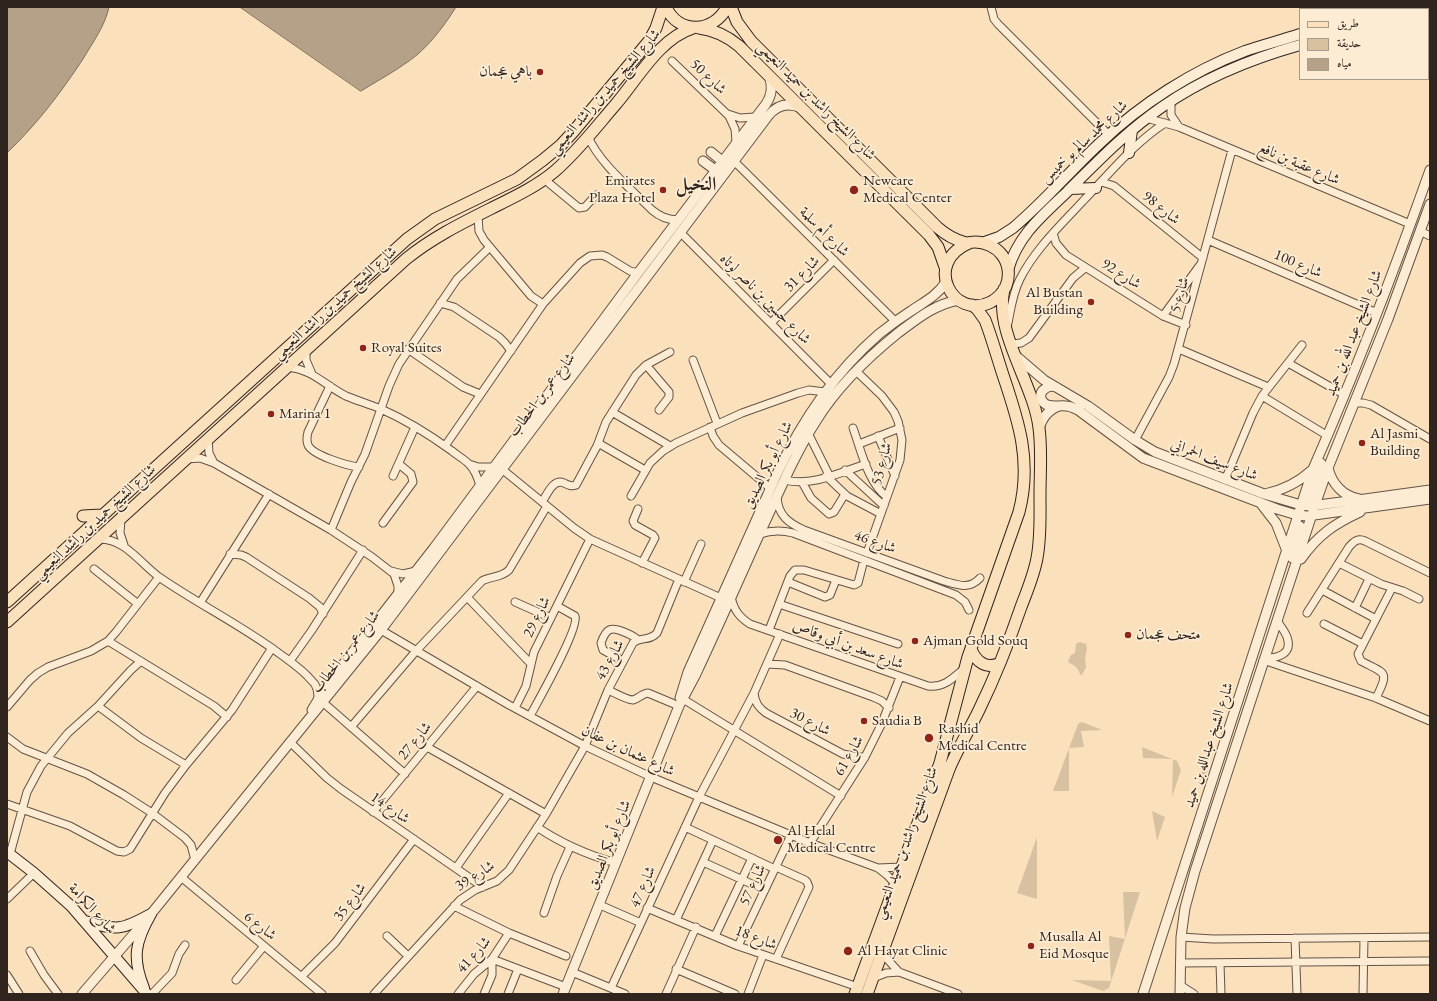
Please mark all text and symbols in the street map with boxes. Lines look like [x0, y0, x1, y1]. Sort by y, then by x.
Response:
legend [1299, 8, 1429, 80]
text: طريق [1337, 15, 1359, 31]
street label: شارع الشيخ حميد بن راشد النعيمي [545, 25, 665, 159]
text: حديقة [1337, 35, 1361, 51]
street label: شارع الشيخ راشد بن حميد النعيمي [753, 38, 879, 164]
street label: شارع 50 [686, 55, 730, 99]
text: مياه [1337, 55, 1352, 71]
place label: باهي عجمان [479, 63, 532, 81]
marker: باهي عجمان [535, 67, 545, 77]
street label: شارع محمد سالم بو خميس [1036, 97, 1132, 187]
street label: شارع عقبة بن نافع [1256, 139, 1342, 189]
place label: Emirates Plaza Hotel [589, 172, 655, 207]
place label: Newcare Medical Center [863, 172, 952, 207]
district label: النخيل [676, 174, 716, 196]
marker: Newcare Medical Center [848, 184, 860, 196]
marker: Emirates Plaza Hotel [658, 185, 668, 195]
street label: شارع 98 [1138, 187, 1184, 229]
street label: شارع أم سلمة [795, 203, 853, 261]
street label: شارع الشيخ حميد بن راشد النعيمي [269, 243, 401, 363]
street label: شارع 100 [1271, 246, 1325, 282]
street label: شارع حسين بن ناصر لوتاه [716, 250, 814, 348]
street label: شارع 31 [780, 252, 824, 296]
street label: شارع 92 [1098, 255, 1144, 293]
street label: شارع الشيخ عبد الله بن حميد [1322, 267, 1386, 399]
street label: شارع 5 [1167, 275, 1193, 315]
place label: Al Bustan Building [1026, 284, 1083, 319]
marker: Al Bustan Building [1086, 297, 1096, 307]
place label: Royal Suites [371, 339, 442, 357]
marker: Royal Suites [358, 343, 368, 353]
street label: شارع عمر بن الخطاب [505, 350, 579, 440]
place label: Marina 1 [279, 405, 331, 423]
marker: Marina 1 [266, 409, 276, 419]
street label: شارع أبو بكر الصديق [739, 418, 797, 512]
place label: Al Jasmi Building [1370, 425, 1420, 460]
street label: شارع سيف الحمراني [1168, 435, 1260, 485]
marker: Al Jasmi Building [1357, 438, 1367, 448]
street label: شارع 53 [868, 441, 896, 487]
street label: شارع الشيخ حميد بن راشد النعيمي [30, 461, 160, 583]
street label: شارع 46 [852, 526, 898, 558]
street label: شارع 29 [519, 594, 555, 640]
street label: شارع عمر بن الخطاب [308, 607, 384, 697]
street label: شارع سعد بن أبي وقاص [790, 617, 906, 673]
place label: متحف عجمان [1136, 626, 1201, 644]
marker: متحف عجمان [1123, 630, 1133, 640]
place label: Ajman Gold Souq [923, 632, 1028, 650]
marker: Ajman Gold Souq [910, 636, 920, 646]
street label: شارع 43 [592, 637, 628, 683]
street label: شارع الشيخ عبدالله بن حميد [1180, 680, 1238, 810]
street label: شارع 30 [787, 704, 833, 740]
place label: Saudia B [872, 712, 922, 730]
marker: Saudia B [859, 716, 869, 726]
street label: شارع 27 [394, 718, 436, 764]
place label: Rashid Medical Centre [938, 720, 1027, 755]
street label: شارع عثمان بن عفان [578, 722, 678, 780]
marker: Rashid Medical Centre [923, 732, 935, 744]
street label: شارع 61 [830, 733, 868, 779]
street label: شارع الشيخ راشد بن حميد النعيمي [870, 764, 942, 922]
street label: شارع 14 [367, 788, 413, 828]
street label: شارع أبو بكر الصديق [583, 798, 635, 892]
place label: Al Helal Medical Centre [787, 822, 876, 857]
marker: Al Helal Medical Centre [772, 834, 784, 846]
street label: شارع 39 [452, 857, 498, 895]
street label: شارع 57 [736, 862, 770, 908]
street label: شارع 47 [626, 863, 660, 911]
street label: شارع 35 [330, 879, 370, 925]
street label: شارع الكرامة [64, 880, 120, 938]
street label: شارع 6 [240, 908, 280, 944]
street label: شارع 18 [732, 922, 780, 954]
place label: Musalla Al Eid Mosque [1039, 928, 1109, 963]
street label: شارع 41 [453, 933, 495, 977]
marker: Musalla Al Eid Mosque [1026, 941, 1036, 951]
place label: Al Hayat Clinic [857, 942, 948, 960]
marker: Al Hayat Clinic [842, 945, 854, 957]

